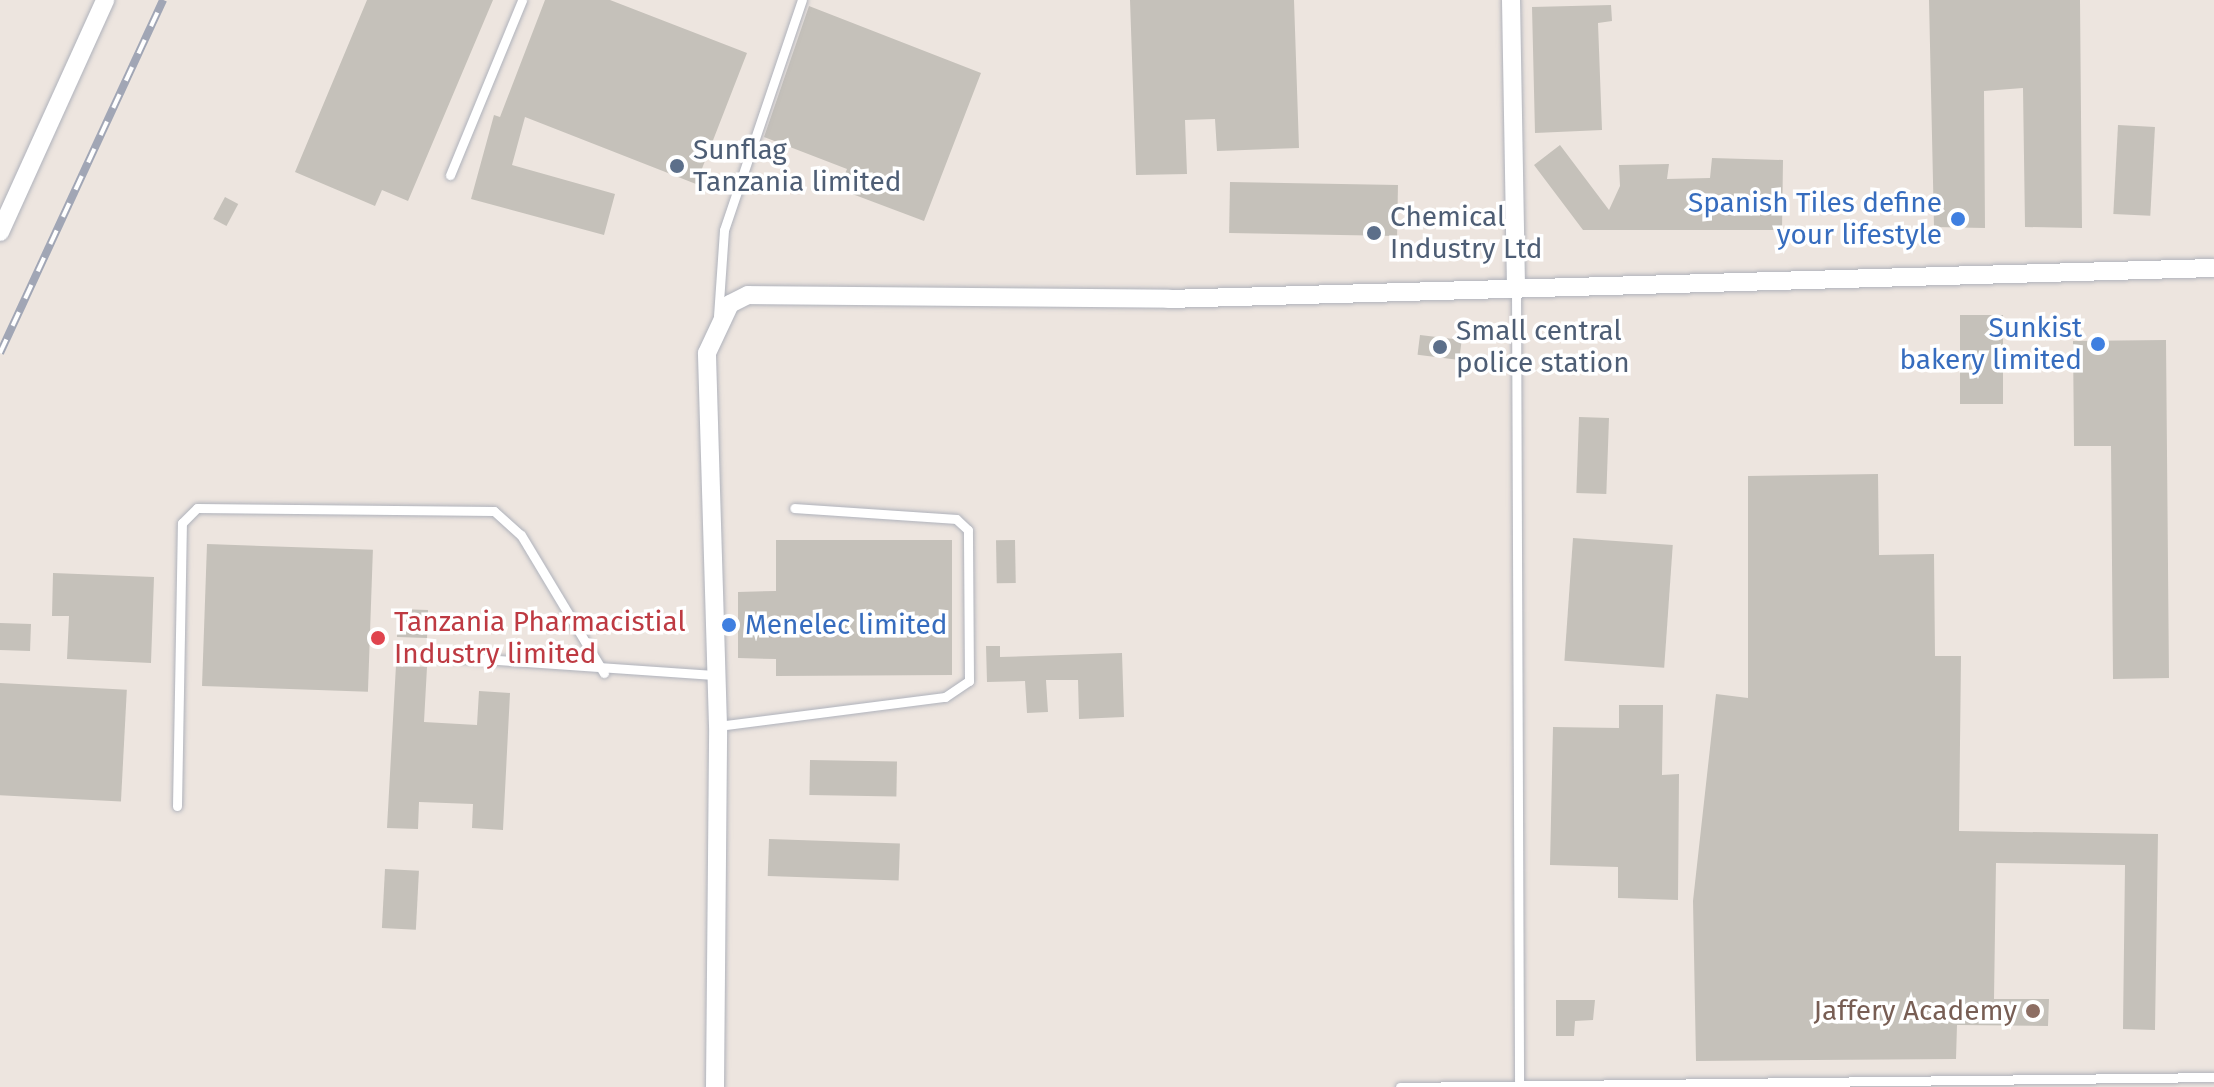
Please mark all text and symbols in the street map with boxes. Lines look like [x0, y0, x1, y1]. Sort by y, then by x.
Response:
place label: Sunflag Tanzania limited [693, 133, 901, 199]
marker: Sunflag Tanzania limited [668, 157, 686, 175]
place label: Spanish Tiles define your lifestyle [1688, 186, 1942, 252]
place label: Chemical Industry Ltd [1390, 200, 1543, 266]
marker: Spanish Tiles define your lifestyle [1949, 210, 1967, 228]
marker: Chemical Industry Ltd [1365, 224, 1383, 242]
place label: Sunkist bakery limited [1899, 311, 2082, 377]
place label: Small central police station [1456, 314, 1630, 380]
marker: Sunkist bakery limited [2089, 335, 2107, 353]
marker: Small central police station [1431, 338, 1449, 356]
place label: Tanzania Pharmacistial Industry limited [394, 605, 686, 671]
place label: Menelec limited [745, 608, 948, 642]
marker: Menelec limited [720, 616, 738, 634]
marker: Tanzania Pharmacistial Industry limited [369, 629, 387, 647]
place label: Jaffery Academy [1814, 994, 2017, 1028]
marker: Jaffery Academy [2024, 1002, 2042, 1020]

